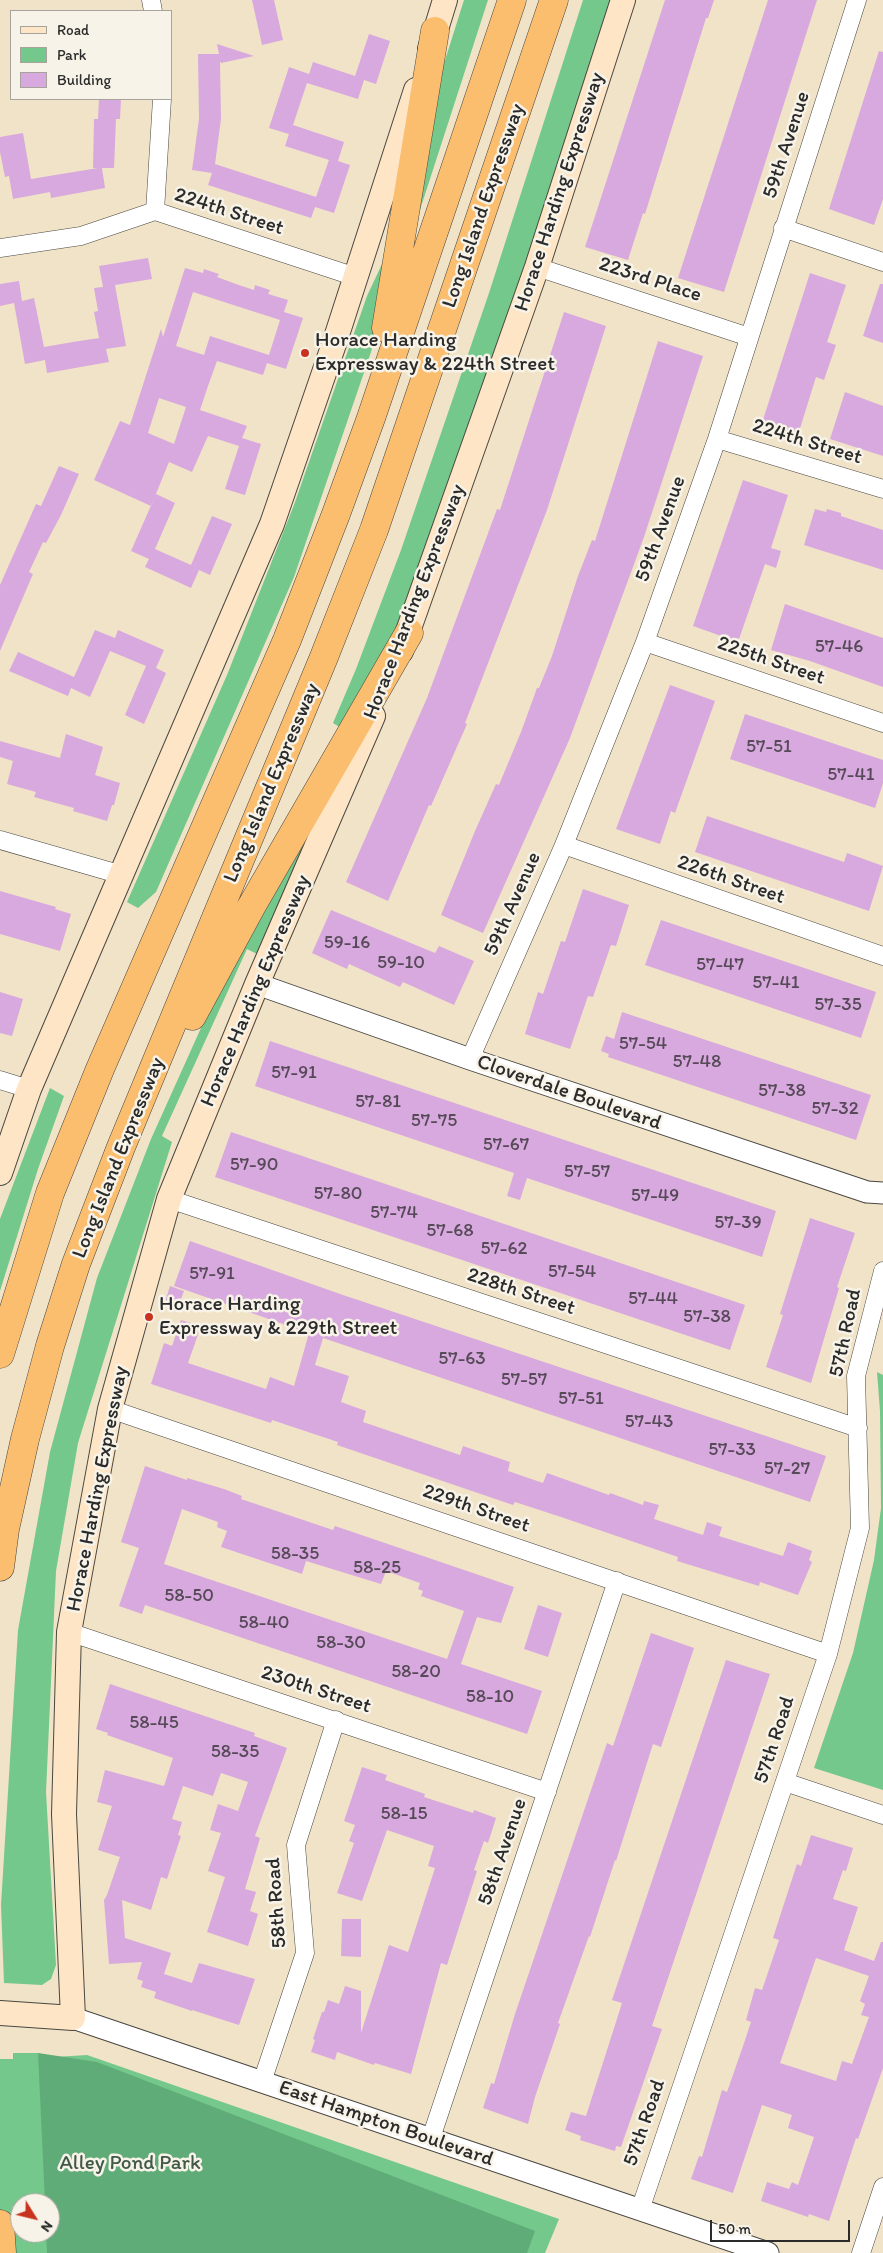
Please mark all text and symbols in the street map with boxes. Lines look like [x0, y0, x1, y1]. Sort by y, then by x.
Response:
legend [10, 10, 172, 100]
text: Road [57, 21, 89, 39]
text: Park [57, 46, 87, 64]
street label: Horace Harding Expressway [509, 69, 611, 315]
text: Building [57, 71, 111, 89]
street label: 59th Avenue [758, 88, 816, 202]
street label: Long Island Expressway [437, 101, 531, 311]
street label: 224th Street [171, 182, 287, 242]
street label: 223rd Place [596, 252, 704, 308]
place label: Horace Harding Expressway & 224th Street [315, 328, 555, 378]
marker: Horace Harding Expressway & 224th Street [299, 347, 311, 359]
street label: 224th Street [749, 413, 865, 471]
street label: 59th Avenue [630, 473, 692, 585]
street label: Horace Harding Expressway [358, 481, 472, 723]
street label: 225th Street [714, 631, 828, 691]
house number: 57-46 [815, 636, 863, 658]
street label: Long Island Expressway [219, 679, 325, 887]
house number: 57-51 [746, 736, 792, 758]
house number: 57-41 [827, 764, 875, 786]
street label: 59th Avenue [479, 848, 547, 960]
street label: 226th Street [674, 850, 788, 910]
street label: Horace Harding Expressway [196, 871, 316, 1111]
house number: 59-16 [324, 932, 370, 954]
house number: 59-10 [377, 952, 425, 974]
house number: 57-47 [696, 954, 744, 976]
house number: 57-41 [752, 972, 800, 994]
house number: 57-35 [814, 994, 862, 1016]
house number: 57-54 [619, 1033, 667, 1055]
street label: Cloverdale Boulevard [473, 1050, 665, 1136]
house number: 57-48 [673, 1051, 721, 1073]
street label: Long Island Expressway [67, 1054, 171, 1262]
house number: 57-91 [271, 1062, 317, 1084]
house number: 57-38 [758, 1080, 806, 1102]
house number: 57-81 [355, 1091, 401, 1113]
house number: 57-32 [811, 1098, 859, 1120]
house number: 57-75 [411, 1110, 457, 1132]
house number: 57-67 [483, 1134, 529, 1156]
house number: 57-90 [230, 1154, 278, 1176]
house number: 57-57 [564, 1161, 610, 1183]
house number: 57-80 [313, 1183, 363, 1205]
house number: 57-49 [631, 1185, 679, 1207]
house number: 57-74 [370, 1202, 418, 1224]
house number: 57-39 [714, 1212, 762, 1234]
house number: 57-68 [426, 1220, 474, 1242]
house number: 57-62 [480, 1238, 528, 1260]
house number: 57-54 [548, 1261, 596, 1283]
house number: 57-91 [189, 1263, 235, 1285]
street label: 228th Street [464, 1263, 578, 1321]
street label: 57th Road [824, 1286, 868, 1380]
house number: 57-44 [628, 1288, 678, 1310]
place label: Horace Harding Expressway & 229th Street [159, 1292, 398, 1342]
house number: 57-38 [683, 1306, 731, 1328]
marker: Horace Harding Expressway & 229th Street [143, 1311, 155, 1323]
house number: 57-63 [438, 1348, 486, 1370]
street label: Horace Harding Expressway [62, 1364, 134, 1614]
house number: 57-57 [501, 1369, 547, 1391]
house number: 57-51 [558, 1388, 604, 1410]
house number: 57-43 [625, 1411, 673, 1433]
house number: 57-33 [708, 1439, 756, 1461]
house number: 57-27 [764, 1458, 810, 1480]
street label: 229th Street [419, 1479, 533, 1539]
house number: 58-35 [271, 1543, 319, 1565]
house number: 58-25 [353, 1557, 401, 1579]
house number: 58-50 [164, 1585, 214, 1607]
house number: 58-40 [238, 1612, 290, 1634]
house number: 58-30 [316, 1632, 366, 1654]
street label: 230th Street [258, 1660, 374, 1720]
house number: 58-20 [391, 1661, 441, 1683]
house number: 58-10 [466, 1686, 514, 1708]
street label: 57th Road [749, 1693, 801, 1787]
house number: 58-45 [129, 1712, 179, 1734]
house number: 58-35 [211, 1741, 259, 1763]
street label: 58th Avenue [473, 1795, 533, 1909]
house number: 58-15 [381, 1803, 427, 1825]
street label: 58th Road [261, 1857, 293, 1949]
street label: East Hampton Boulevard [275, 2075, 497, 2173]
street label: 57th Road [618, 2076, 672, 2170]
park label: Alley Pond Park [59, 2151, 201, 2177]
north arrow [10, 2193, 60, 2243]
scale bar [713, 2210, 853, 2242]
text: N [37, 2218, 56, 2235]
text: 50 m [718, 2220, 751, 2238]

